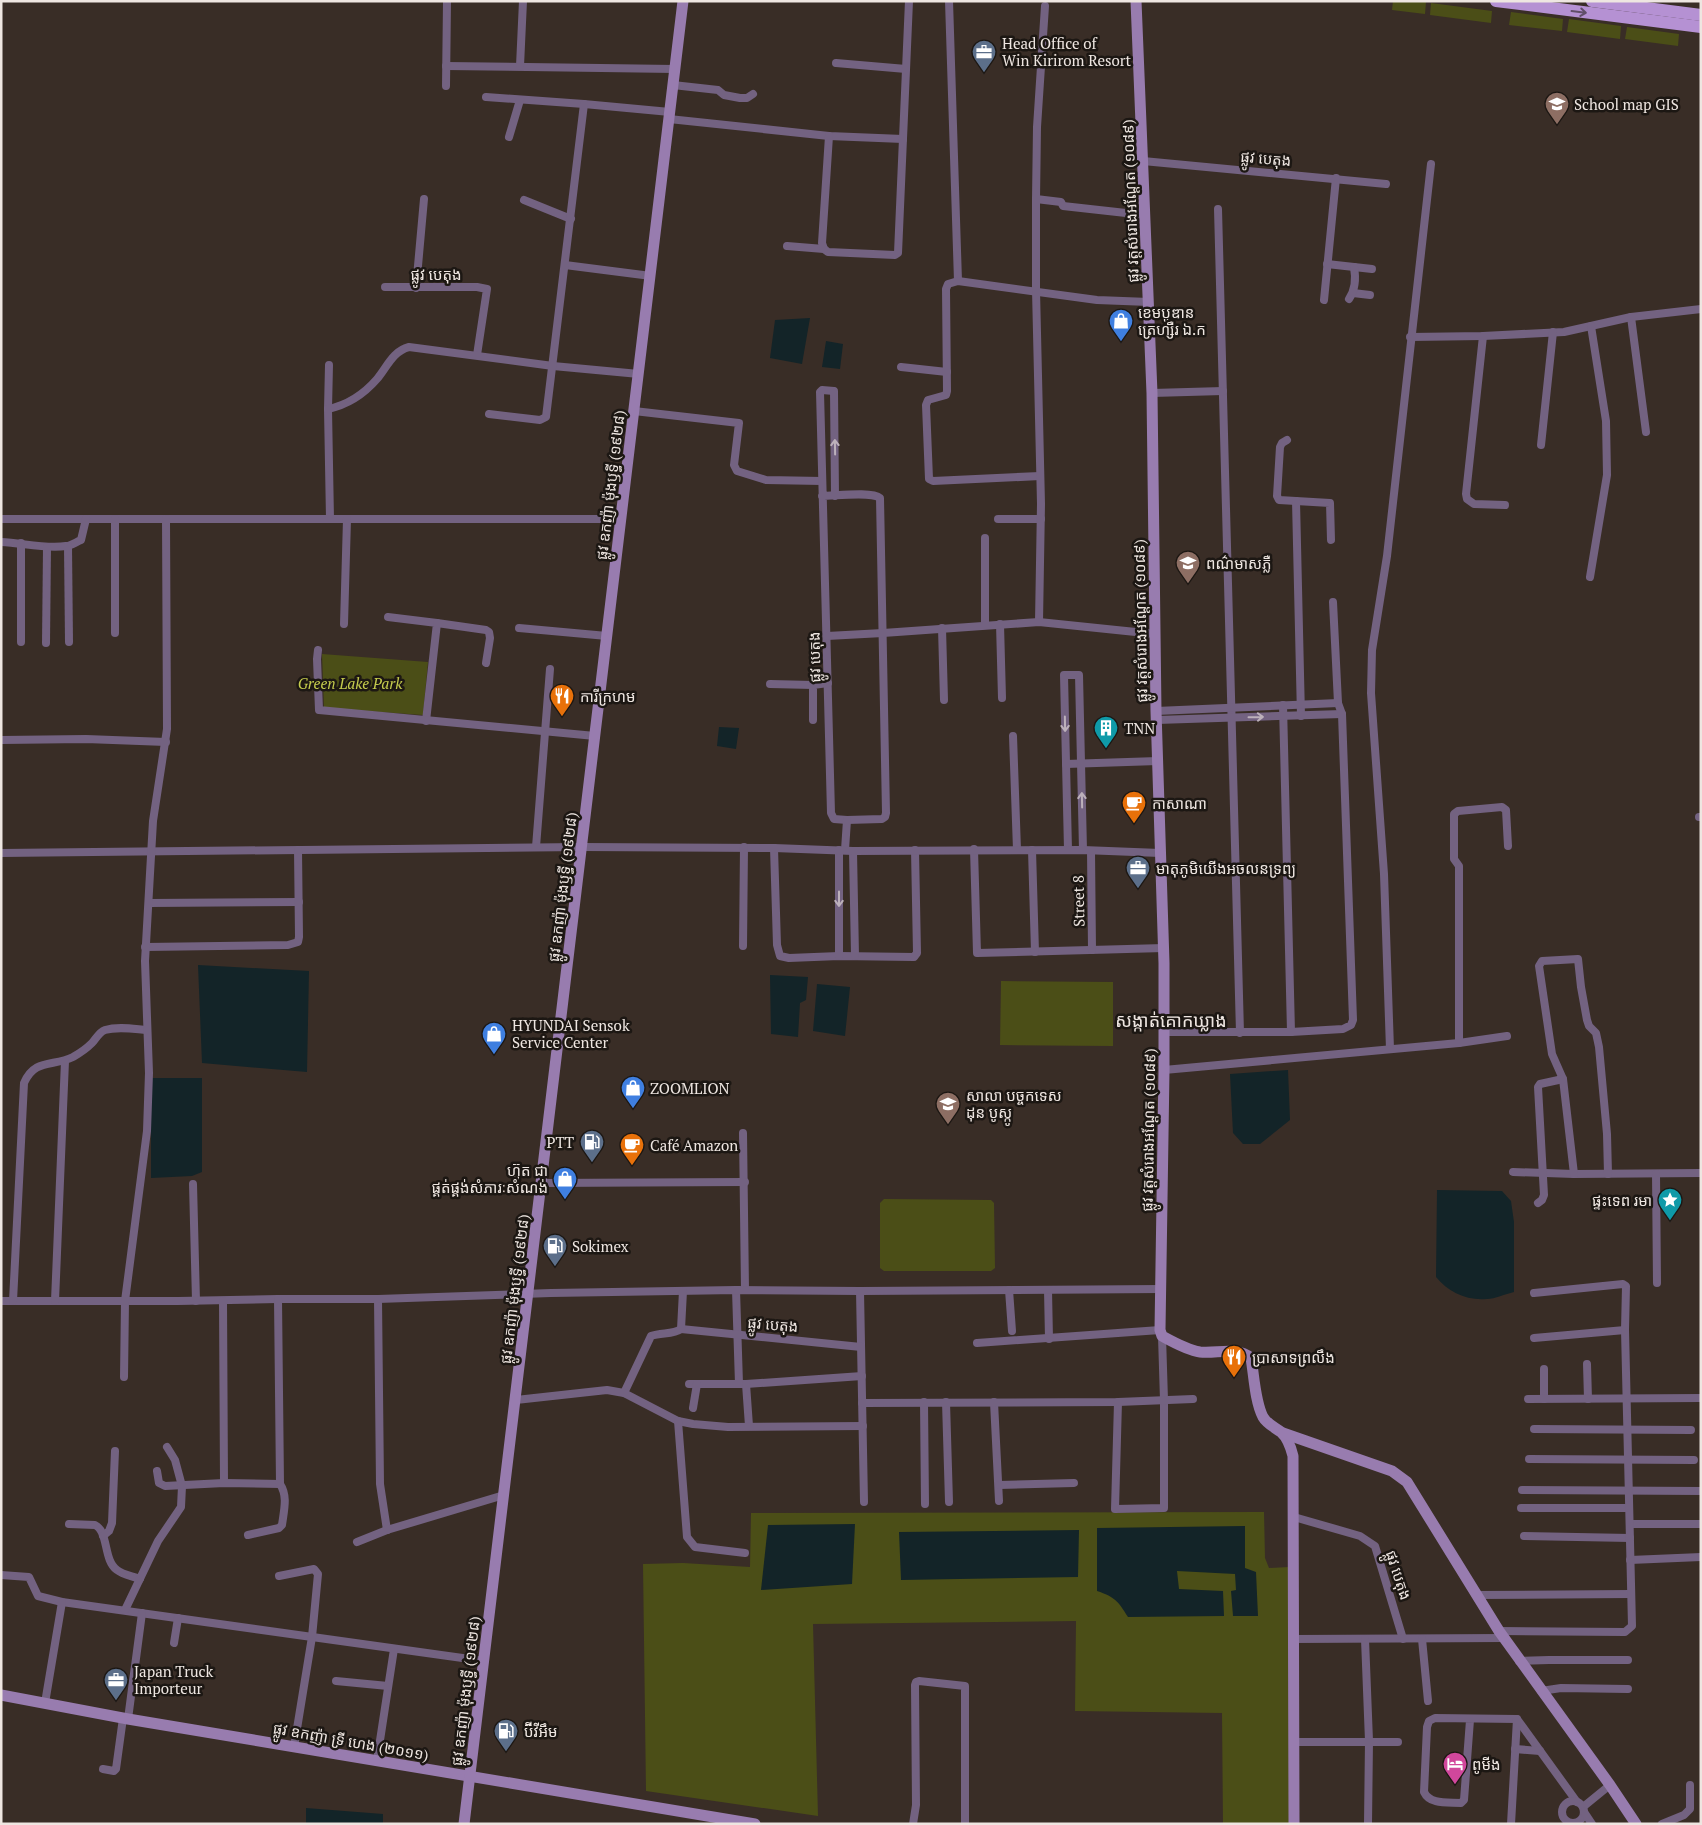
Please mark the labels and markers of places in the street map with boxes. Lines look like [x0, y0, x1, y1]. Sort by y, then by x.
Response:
place label: Head Office of Win Kirirom Resort [1002, 33, 1132, 70]
office icon: Head Office of Win Kirirom Resort [971, 39, 997, 73]
school or university icon: School map GIS [1544, 91, 1570, 125]
place label: School map GIS [1574, 94, 1679, 114]
place label: ខេមបូឌាន ត្រេហ្សឺរ ឯ.ក [1138, 302, 1206, 339]
shop icon: ខេមបូឌាន ត្រេហ្សឺរ ឯ.ក [1108, 308, 1134, 342]
school or university icon: ពណ៌មាសភ្លឺ [1175, 550, 1201, 584]
place label: ពណ៌មាសភ្លឺ [1206, 553, 1271, 573]
restaurant icon: ការីក្រហម [549, 683, 575, 717]
place label: ការីក្រហម [580, 686, 635, 706]
building icon: TNN [1093, 715, 1119, 749]
place label: TNN [1124, 718, 1155, 738]
cafe icon: កាសាណា [1121, 790, 1147, 824]
place label: កាសាណា [1152, 793, 1207, 813]
office icon: មាតុភូមិយើងអចលនទ្រព្យ [1125, 855, 1151, 889]
place label: មាតុភូមិយើងអចលនទ្រព្យ [1156, 858, 1296, 878]
place label: HYUNDAI Sensok Service Center [512, 1015, 630, 1052]
shop icon: HYUNDAI Sensok Service Center [481, 1021, 507, 1055]
shop icon: ZOOMLION [620, 1075, 646, 1109]
place label: ZOOMLION [650, 1078, 730, 1098]
place label: សាលា បច្ចកទេស ដុន បូស្កូ [966, 1085, 1062, 1126]
school or university icon: សាលា បច្ចកទេស ដុន បូស្កូ [935, 1091, 961, 1125]
fuel station icon: PTT [579, 1129, 605, 1163]
place label: PTT [546, 1132, 574, 1152]
cafe icon: Café Amazon [619, 1132, 645, 1166]
place label: Café Amazon [650, 1135, 738, 1155]
place label: ហ៊ួត ជា ផ្គត់ផ្គង់សំភារៈសំណង់ [432, 1160, 548, 1197]
shop icon: ហ៊ួត ជា ផ្គត់ផ្គង់សំភារៈសំណង់ [552, 1166, 578, 1200]
place icon: ផ្ទះទេព រមា [1657, 1187, 1683, 1221]
place label: ផ្ទះទេព រមា [1592, 1190, 1652, 1210]
fuel station icon: Sokimex [542, 1233, 568, 1267]
place label: Sokimex [572, 1236, 629, 1256]
restaurant icon: ប្រាសាទព្រលឹង [1221, 1344, 1247, 1378]
place label: ប្រាសាទព្រលឹង [1252, 1347, 1335, 1367]
place label: Japan Truck Importeur [134, 1661, 214, 1698]
office icon: Japan Truck Importeur [103, 1667, 129, 1701]
fuel station icon: ប៊ីវីអឹម [493, 1718, 519, 1752]
place label: ប៊ីវីអឹម [524, 1721, 557, 1741]
hotel icon: ពូមីង [1442, 1751, 1468, 1785]
place label: ពូមីង [1472, 1754, 1501, 1774]

